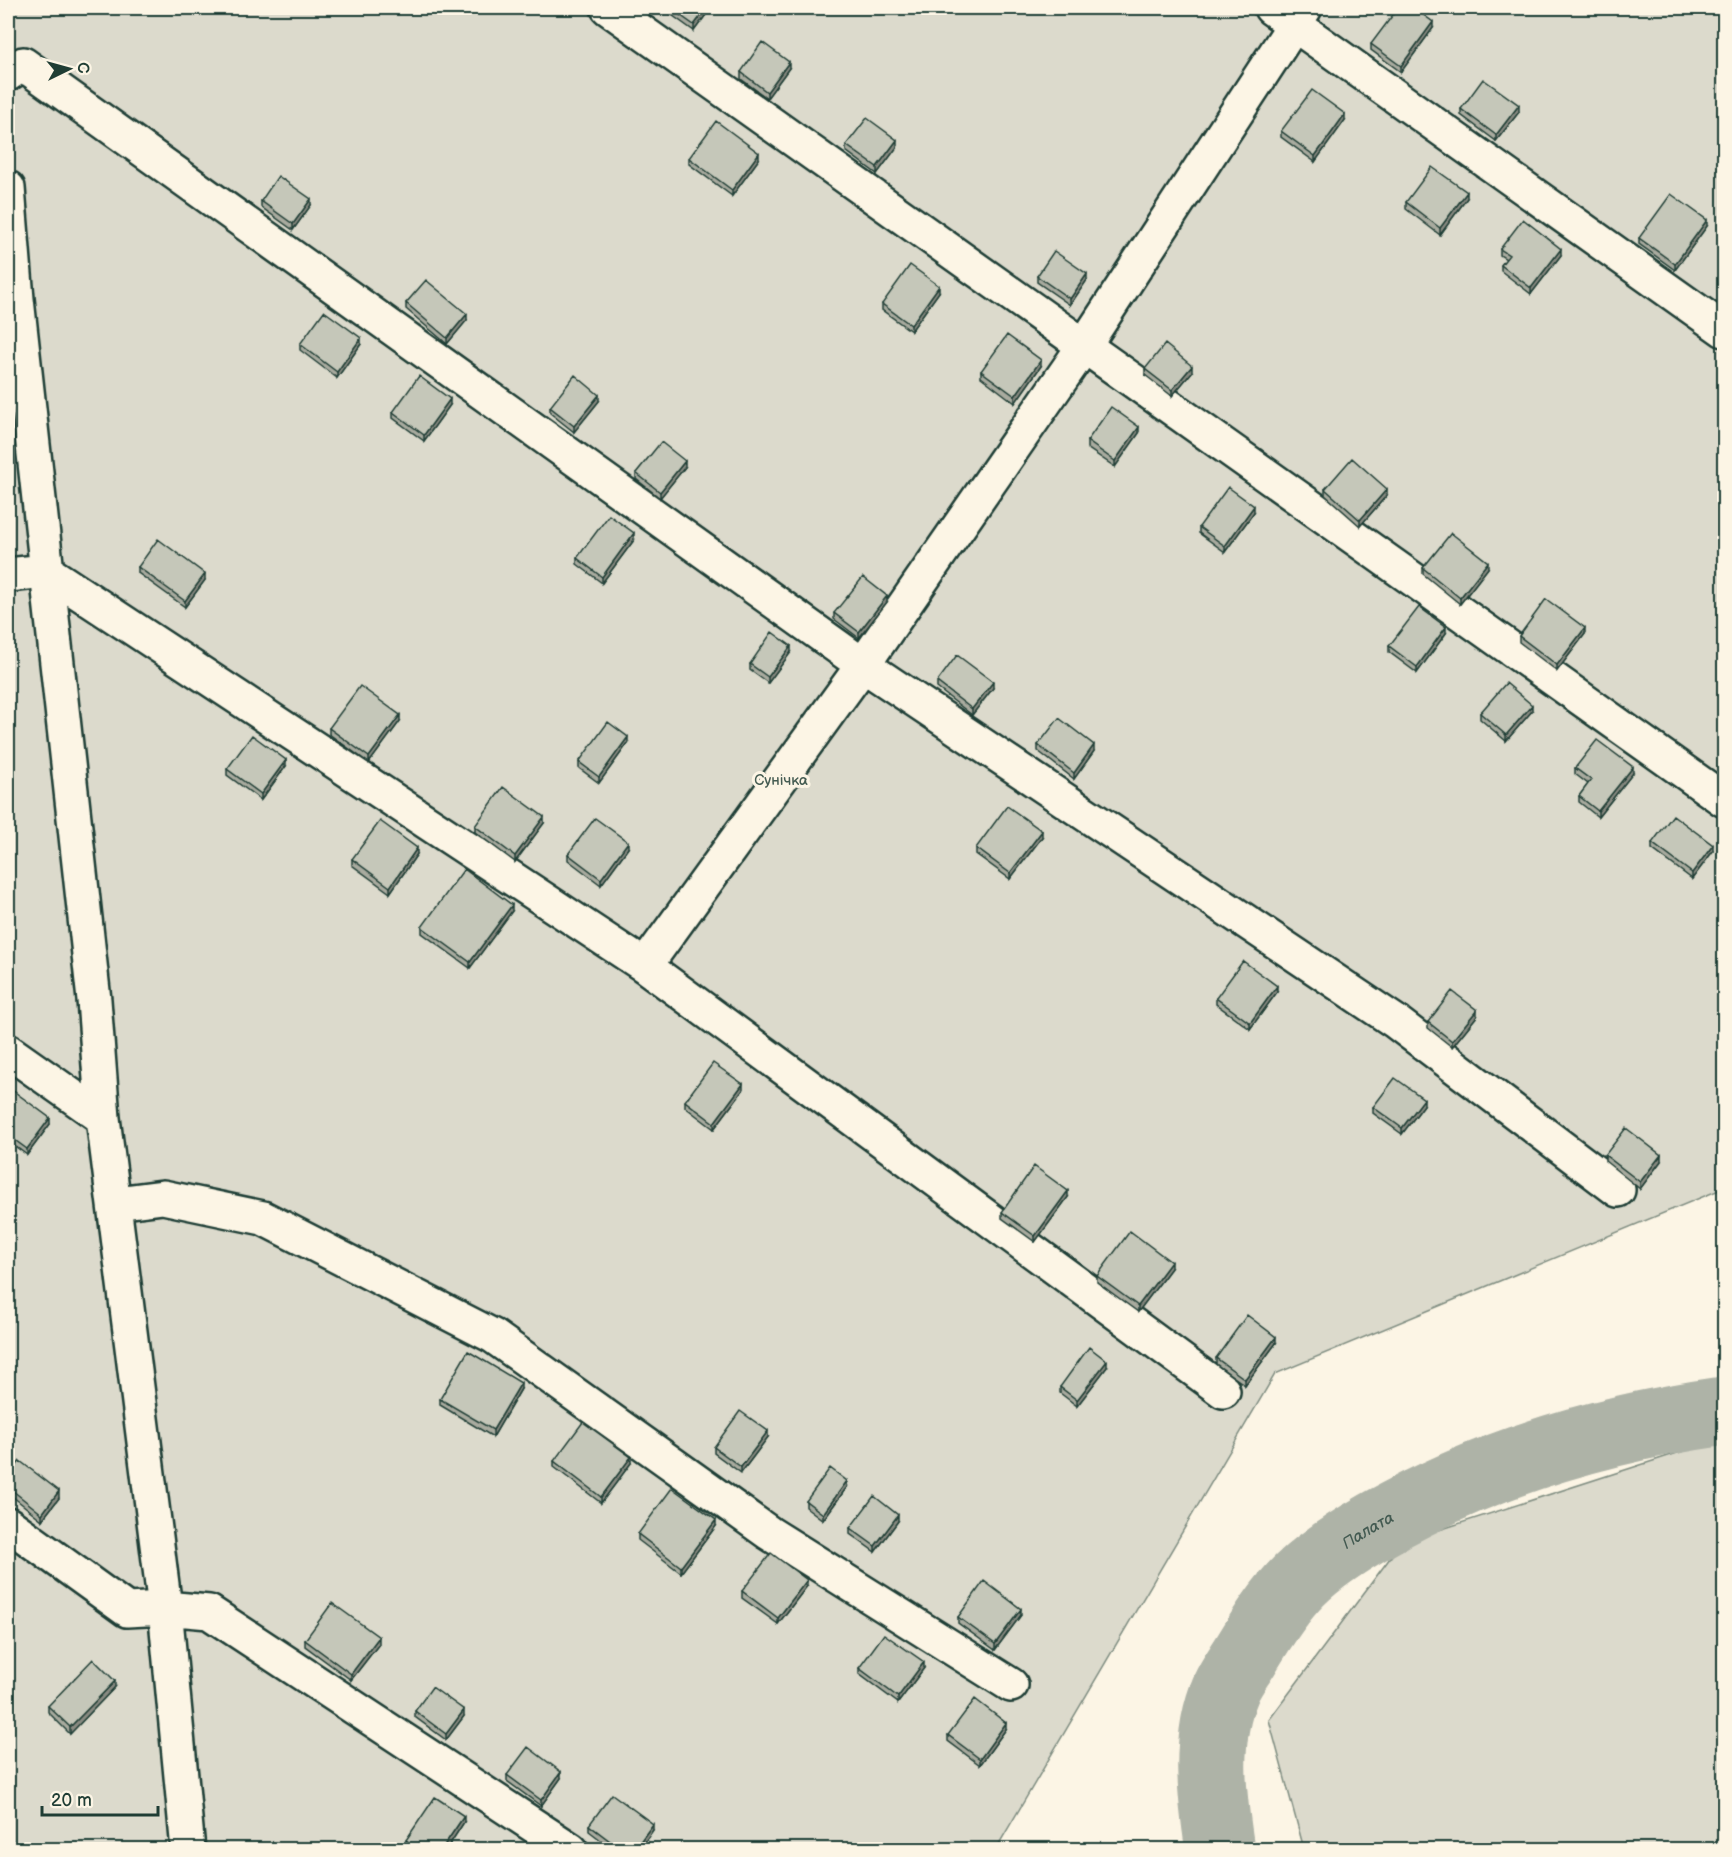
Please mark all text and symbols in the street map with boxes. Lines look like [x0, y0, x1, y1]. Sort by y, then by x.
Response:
north arrow [39, 39, 99, 99]
text: С [72, 61, 92, 74]
park label: Сунічка [754, 771, 808, 790]
water label: Палата [1339, 1508, 1397, 1553]
scale bar [42, 1779, 158, 1817]
text: 20 m [51, 1790, 92, 1811]

